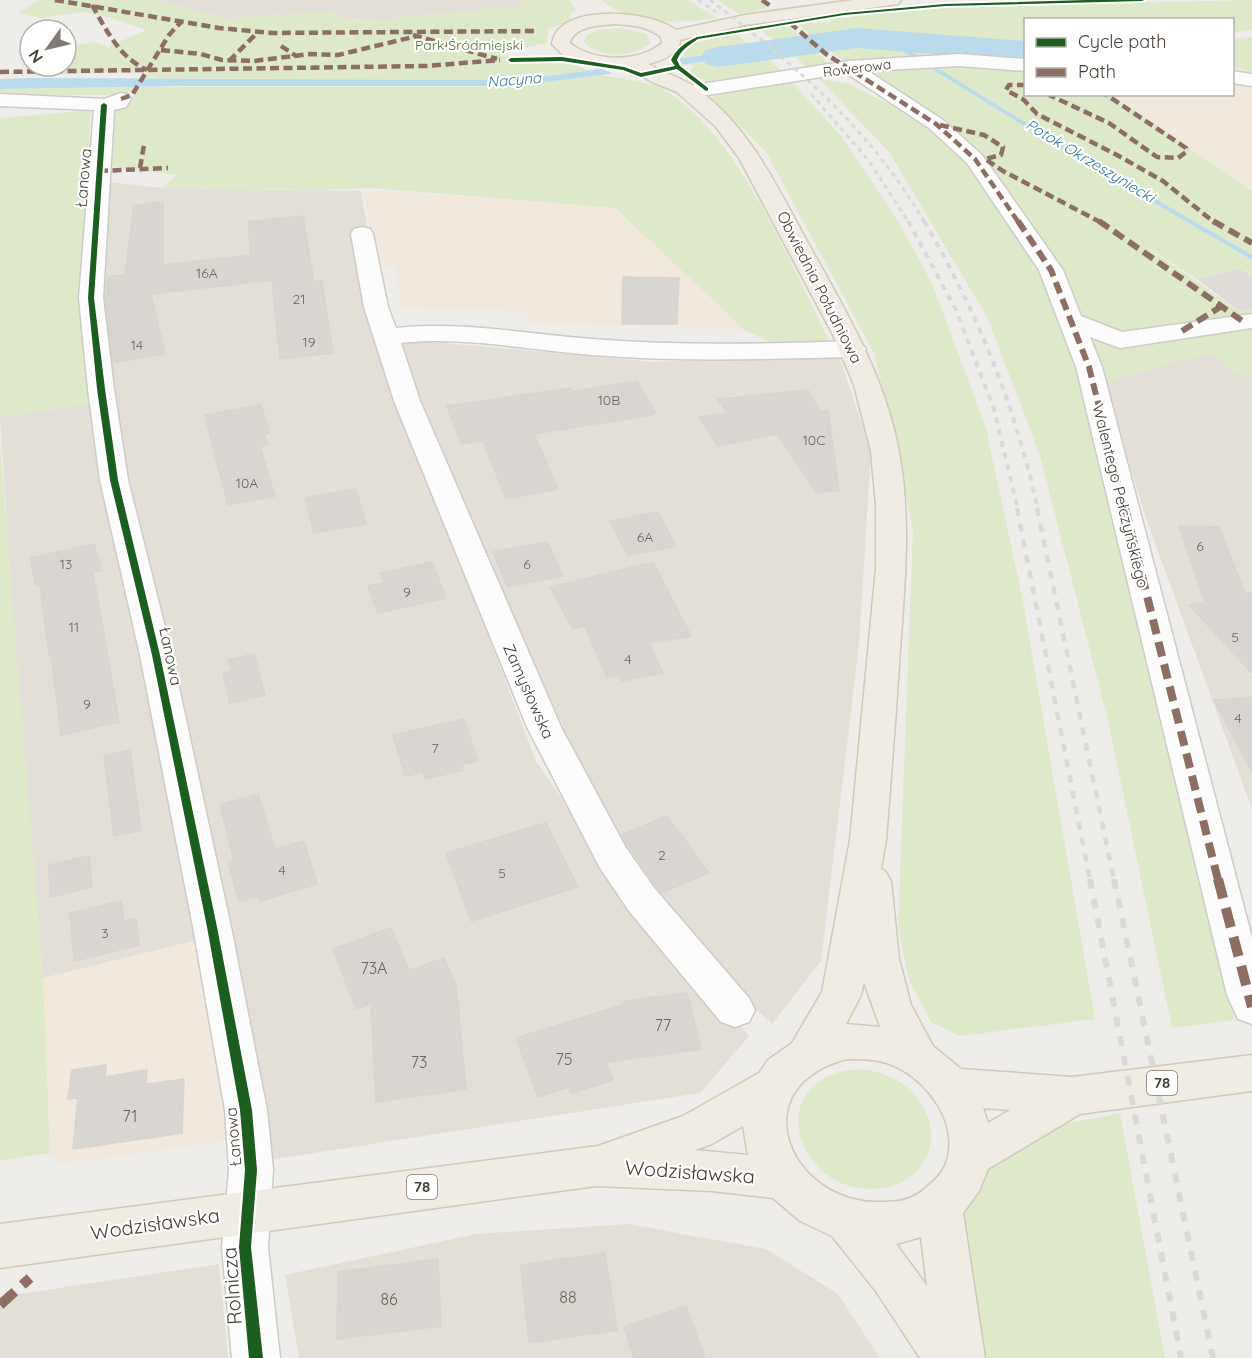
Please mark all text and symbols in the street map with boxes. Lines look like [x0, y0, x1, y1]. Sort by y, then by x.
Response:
north arrow [18, 18, 78, 78]
legend [1024, 18, 1234, 96]
text: Cycle path [1078, 30, 1166, 53]
park label: Park Śródmiejski [415, 36, 523, 54]
text: N [24, 46, 47, 67]
street label: Rowerowa [822, 55, 892, 81]
text: Path [1078, 60, 1116, 83]
water label: Nacyna [486, 68, 543, 91]
water label: Potok Okrzeszyniecki [1022, 115, 1160, 207]
street label: Łanowa [70, 147, 96, 209]
street label: Obwiednia Południowa [773, 207, 867, 367]
house number: 16A [196, 264, 218, 282]
house number: 21 [293, 290, 305, 308]
house number: 19 [303, 333, 316, 351]
house number: 14 [131, 336, 143, 354]
house number: 10B [598, 391, 620, 409]
street label: Walentego Pełczyńskiego [1088, 402, 1154, 590]
house number: 10C [803, 431, 825, 449]
house number: 10A [236, 474, 258, 492]
house number: 6A [637, 528, 653, 546]
house number: 6 [1196, 537, 1204, 555]
house number: 13 [60, 555, 72, 573]
house number: 6 [523, 555, 531, 573]
house number: 9 [403, 583, 411, 601]
house number: 11 [69, 618, 79, 636]
street label: Łanowa [155, 625, 187, 687]
house number: 5 [1231, 628, 1239, 646]
street label: Zamysłowska [499, 640, 559, 742]
house number: 4 [624, 650, 632, 668]
house number: 9 [83, 695, 91, 713]
house number: 4 [1234, 709, 1242, 727]
house number: 7 [431, 739, 439, 757]
house number: 2 [658, 846, 666, 864]
house number: 4 [278, 861, 286, 879]
house number: 5 [498, 864, 506, 882]
house number: 3 [101, 924, 109, 942]
house number: 73A [361, 958, 387, 978]
house number: 77 [655, 1015, 671, 1035]
house number: 75 [556, 1049, 572, 1069]
house number: 73 [411, 1052, 427, 1072]
road number: 78 [1147, 1071, 1177, 1095]
house number: 71 [123, 1106, 137, 1126]
street label: Łanowa [220, 1106, 246, 1168]
street label: Wodzisławska [624, 1154, 756, 1189]
road number: 78 [407, 1175, 437, 1199]
street label: Wodzisławska [89, 1202, 221, 1245]
street label: Rolnicza [216, 1246, 247, 1326]
house number: 88 [559, 1287, 577, 1307]
house number: 86 [380, 1289, 398, 1309]

